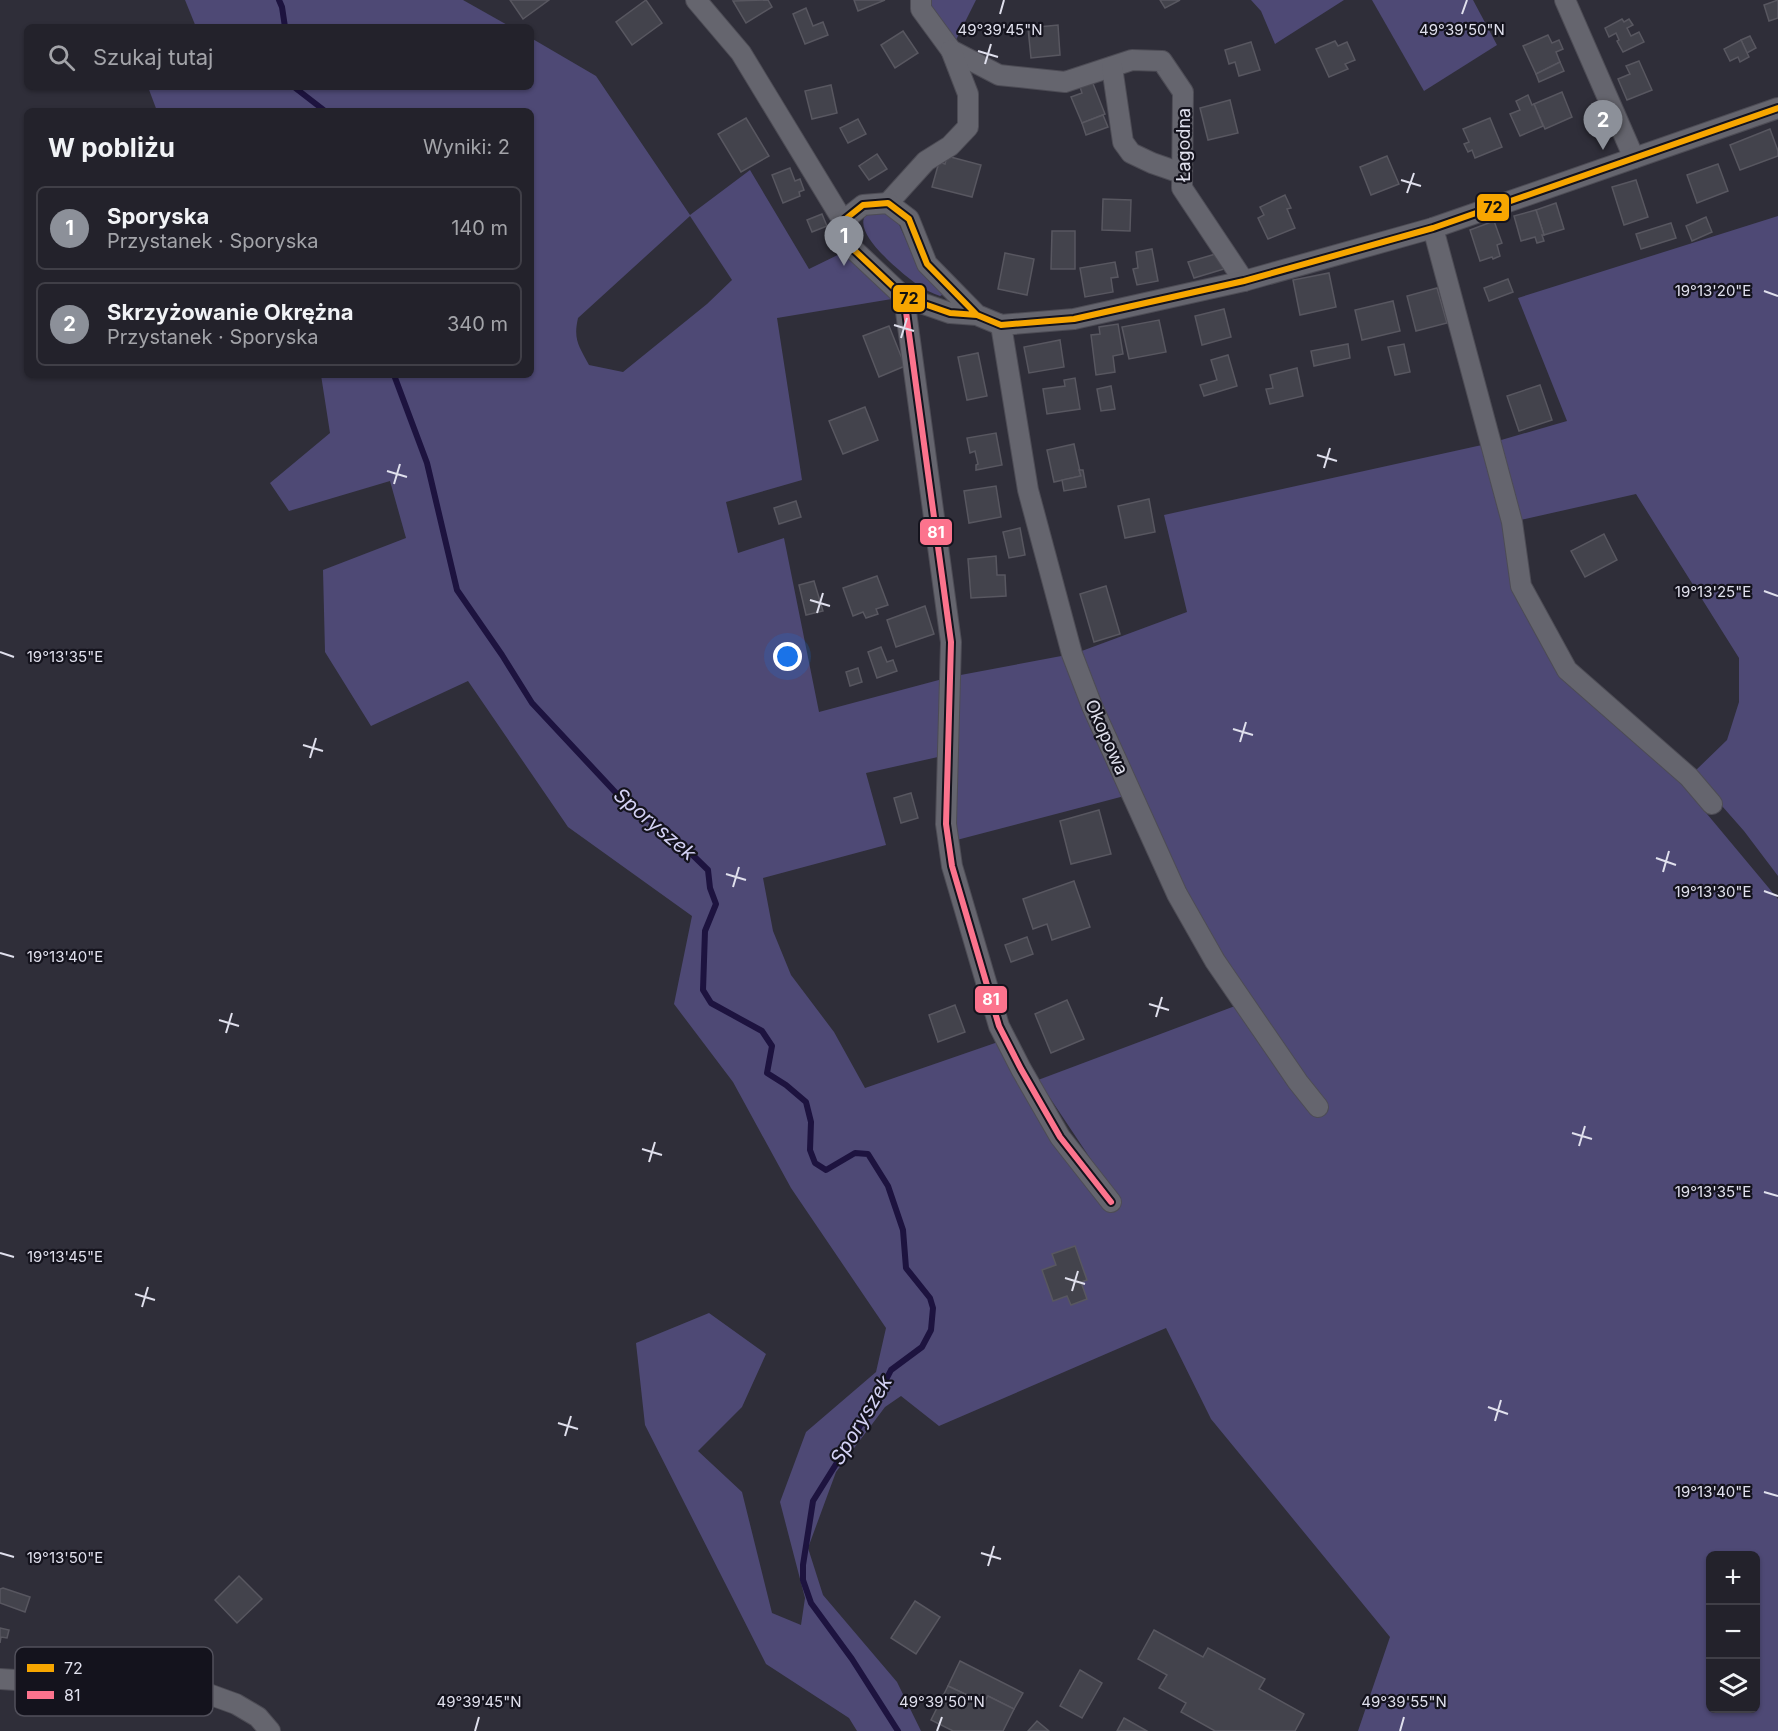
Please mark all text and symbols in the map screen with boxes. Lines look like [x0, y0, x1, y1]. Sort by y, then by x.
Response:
text: 49°39'45"N [957, 20, 1043, 39]
text: 49°39'50"N [1419, 20, 1505, 39]
search box [24, 24, 534, 90]
icon: search [45, 41, 78, 74]
text: Szukaj tutaj [93, 44, 213, 70]
pin: 2 [1584, 100, 1622, 150]
street label: Łagodna [1173, 108, 1194, 182]
text: W pobliżu [48, 132, 175, 163]
text: Wyniki: 2 [423, 135, 510, 159]
line badge: 72 [1476, 193, 1510, 222]
text: 72 [1483, 197, 1503, 217]
text: Sporyska [107, 203, 209, 229]
text: 1 [65, 216, 74, 240]
text: 140 m [451, 216, 508, 240]
pin: 1 [824, 216, 864, 266]
text: Przystanek · Sporyska [107, 229, 318, 253]
text: 19°13'20"E [1675, 281, 1751, 300]
line badge: 72 [892, 284, 926, 313]
text: 72 [899, 288, 919, 308]
text: Skrzyżowanie Okrężna [107, 299, 354, 325]
text: 2 [63, 312, 76, 336]
text: 340 m [447, 312, 508, 336]
text: Przystanek · Sporyska [107, 325, 318, 349]
line badge: 81 [919, 518, 953, 546]
text: 81 [927, 522, 945, 542]
text: 19°13'25"E [1675, 582, 1751, 601]
your location [773, 642, 802, 671]
text: 19°13'35"E [27, 647, 103, 666]
street label: Okopowa [1081, 696, 1133, 778]
water label: Sporyszek [609, 783, 702, 866]
text: 19°13'30"E [1675, 882, 1751, 901]
text: 19°13'40"E [27, 947, 103, 966]
line badge: 81 [974, 985, 1008, 1014]
text: 81 [982, 989, 1000, 1009]
text: 19°13'35"E [1675, 1182, 1751, 1201]
text: 19°13'45"E [27, 1247, 103, 1266]
water label: Sporyszek [825, 1370, 898, 1469]
text: 19°13'40"E [1675, 1482, 1751, 1501]
text: 19°13'50"E [27, 1548, 103, 1567]
map controls [1706, 1551, 1760, 1713]
button: + [1706, 1551, 1760, 1605]
button: − [1706, 1605, 1760, 1659]
legend [15, 1647, 213, 1716]
text: 72 [64, 1658, 83, 1678]
button: layers [1706, 1659, 1760, 1713]
text: 81 [64, 1685, 80, 1705]
text: 49°39'45"N [436, 1692, 522, 1711]
text: 49°39'50"N [899, 1692, 985, 1711]
text: 49°39'55"N [1361, 1692, 1447, 1711]

